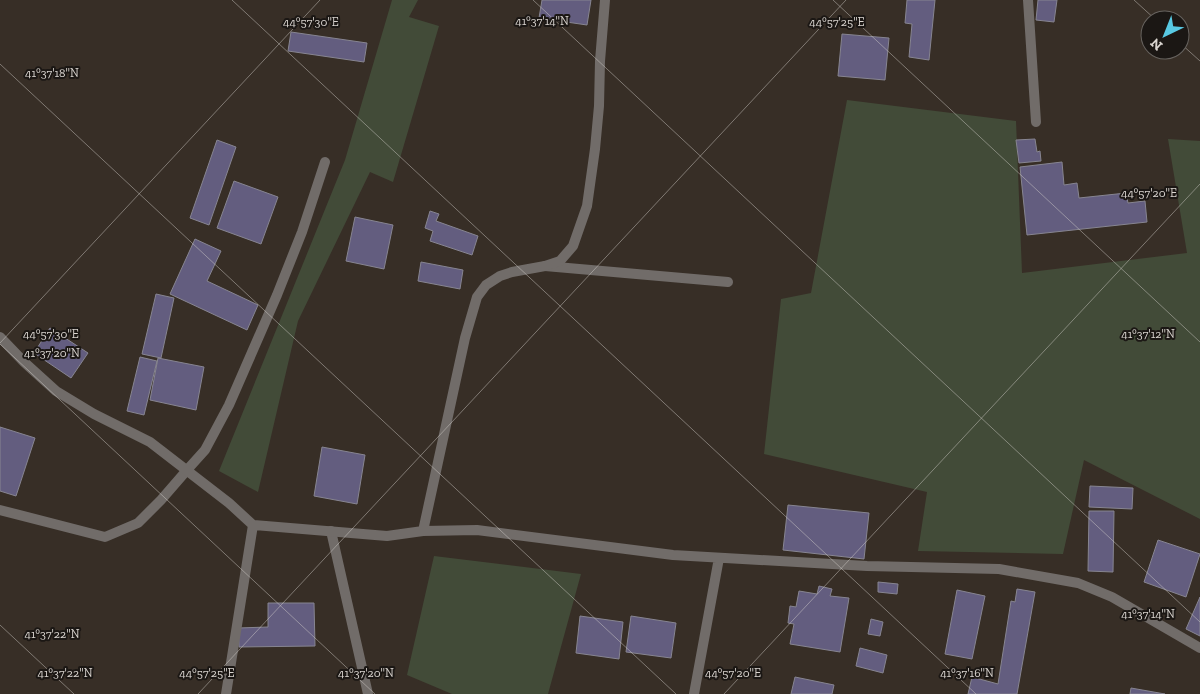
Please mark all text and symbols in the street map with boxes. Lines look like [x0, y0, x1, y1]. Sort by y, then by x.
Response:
north arrow [1140, 10, 1190, 60]
text: 41°37'14"N [515, 14, 569, 28]
text: 44°57'30"E [283, 15, 339, 29]
text: 44°57'25"E [809, 15, 865, 29]
text: N [1147, 34, 1166, 54]
text: 41°37'18"N [25, 66, 79, 80]
text: 44°57'20"E [1121, 186, 1177, 200]
text: 44°57'30"E [23, 327, 79, 341]
text: 41°37'12"N [1121, 327, 1175, 341]
text: 41°37'20"N [24, 346, 80, 360]
text: 41°37'14"N [1121, 607, 1175, 621]
text: 41°37'22"N [24, 627, 80, 641]
text: 41°37'22"N [37, 666, 93, 680]
text: 44°57'25"E [179, 666, 235, 680]
text: 41°37'20"N [338, 666, 394, 680]
text: 44°57'20"E [705, 666, 761, 680]
text: 41°37'16"N [940, 666, 994, 680]

